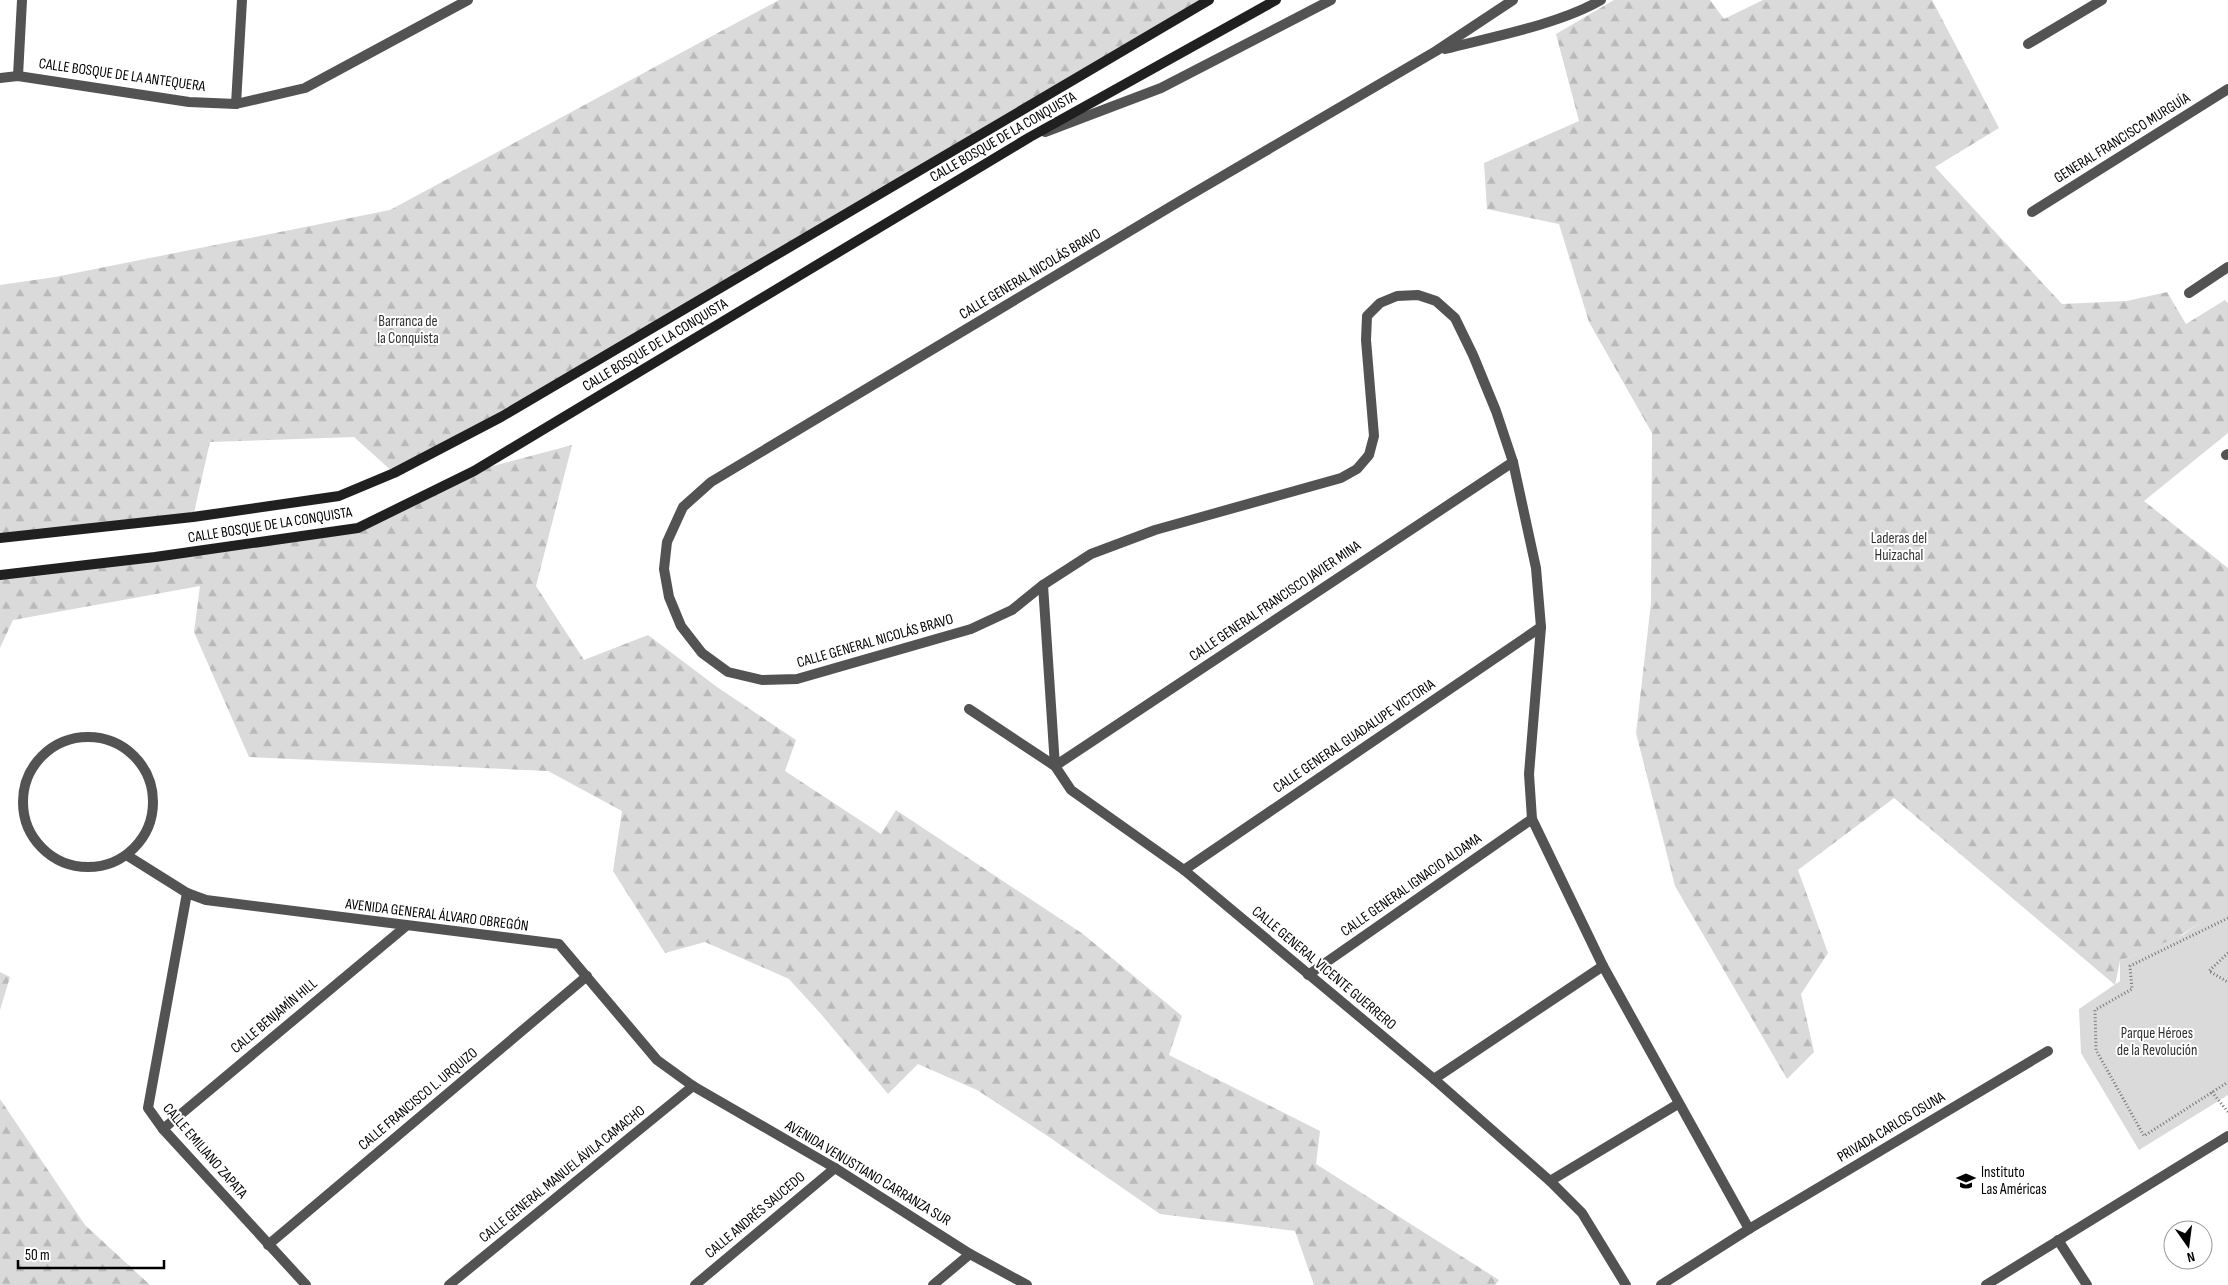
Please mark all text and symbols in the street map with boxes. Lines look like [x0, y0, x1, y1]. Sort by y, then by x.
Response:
street label: CALLE BOSQUE DE LA ANTEQUERA [38, 54, 207, 96]
street label: CALLE BOSQUE DE LA CONQUISTA [926, 87, 1080, 187]
street label: GENERAL FRANCISCO MURGUÍA [2051, 88, 2194, 188]
street label: CALLE GENERAL NICOLÁS BRAVO [956, 224, 1104, 324]
street label: CALLE BOSQUE DE LA CONQUISTA [579, 294, 731, 396]
park label: Barranca de la Conquista [377, 312, 439, 348]
street label: CALLE BOSQUE DE LA CONQUISTA [187, 503, 354, 547]
park label: Laderas del Huizachal [1871, 529, 1927, 565]
street label: CALLE GENERAL FRANCISCO JAVIER MINA [1186, 536, 1365, 666]
street label: CALLE GENERAL NICOLÁS BRAVO [795, 610, 955, 672]
street label: CALLE GENERAL GUADALUPE VICTORIA [1269, 674, 1439, 797]
street label: CALLE GENERAL IGNACIO ALDAMA [1337, 829, 1486, 941]
street label: AVENIDA GENERAL ÁLVARO OBREGÓN [343, 894, 530, 936]
street label: CALLE GENERAL VICENTE GUERRERO [1248, 902, 1400, 1034]
street label: CALLE BENJAMÍN HILL [227, 974, 321, 1058]
park label: Parque Héroes de la Revolución [2117, 1024, 2197, 1060]
street label: CALLE FRANCISCO L. URQUIZO [354, 1043, 482, 1155]
street label: PRIVADA CARLOS OSUNA [1834, 1087, 1949, 1167]
street label: CALLE EMILIANO ZAPATA [158, 1099, 252, 1203]
street label: CALLE GENERAL MANUEL ÁVILA CAMACHO [475, 1101, 649, 1247]
street label: AVENIDA VENUSTIANO CARRANZA SUR [781, 1115, 954, 1230]
place label: Instituto Las Américas [1981, 1163, 2047, 1199]
street label: CALLE ANDRÉS SAUCEDO [701, 1168, 809, 1262]
school or university icon: Instituto Las Américas [1955, 1170, 1977, 1192]
north arrow [2163, 1220, 2213, 1270]
scale bar [18, 1238, 164, 1270]
text: 50 m [25, 1246, 50, 1265]
text: N [2185, 1248, 2197, 1266]

